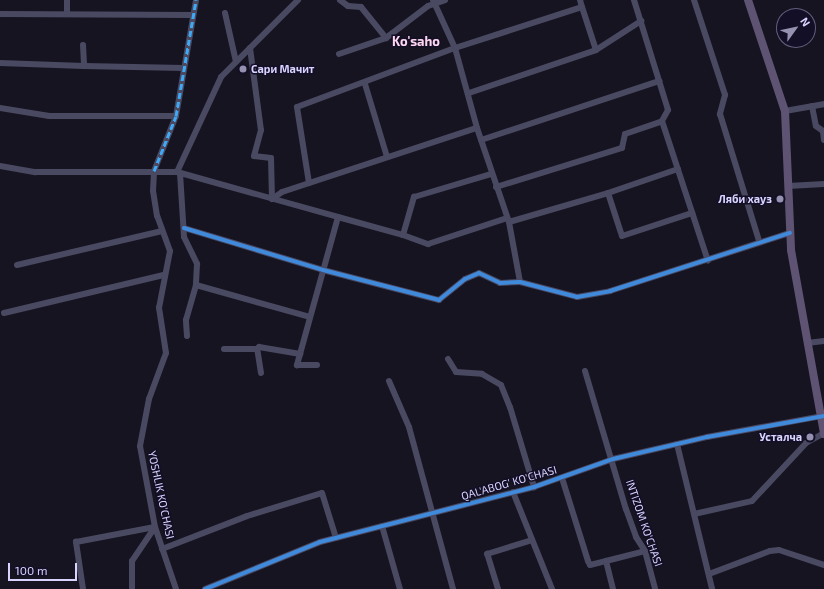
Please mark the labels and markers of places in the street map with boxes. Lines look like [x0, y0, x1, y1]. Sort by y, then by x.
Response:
place label: Сари Мачит [251, 62, 315, 76]
marker: Сари Мачит [238, 64, 248, 74]
place label: Ляби хауз [718, 192, 772, 206]
marker: Ляби хауз [775, 194, 785, 204]
place label: Усталча [759, 430, 802, 444]
marker: Усталча [805, 432, 815, 442]

